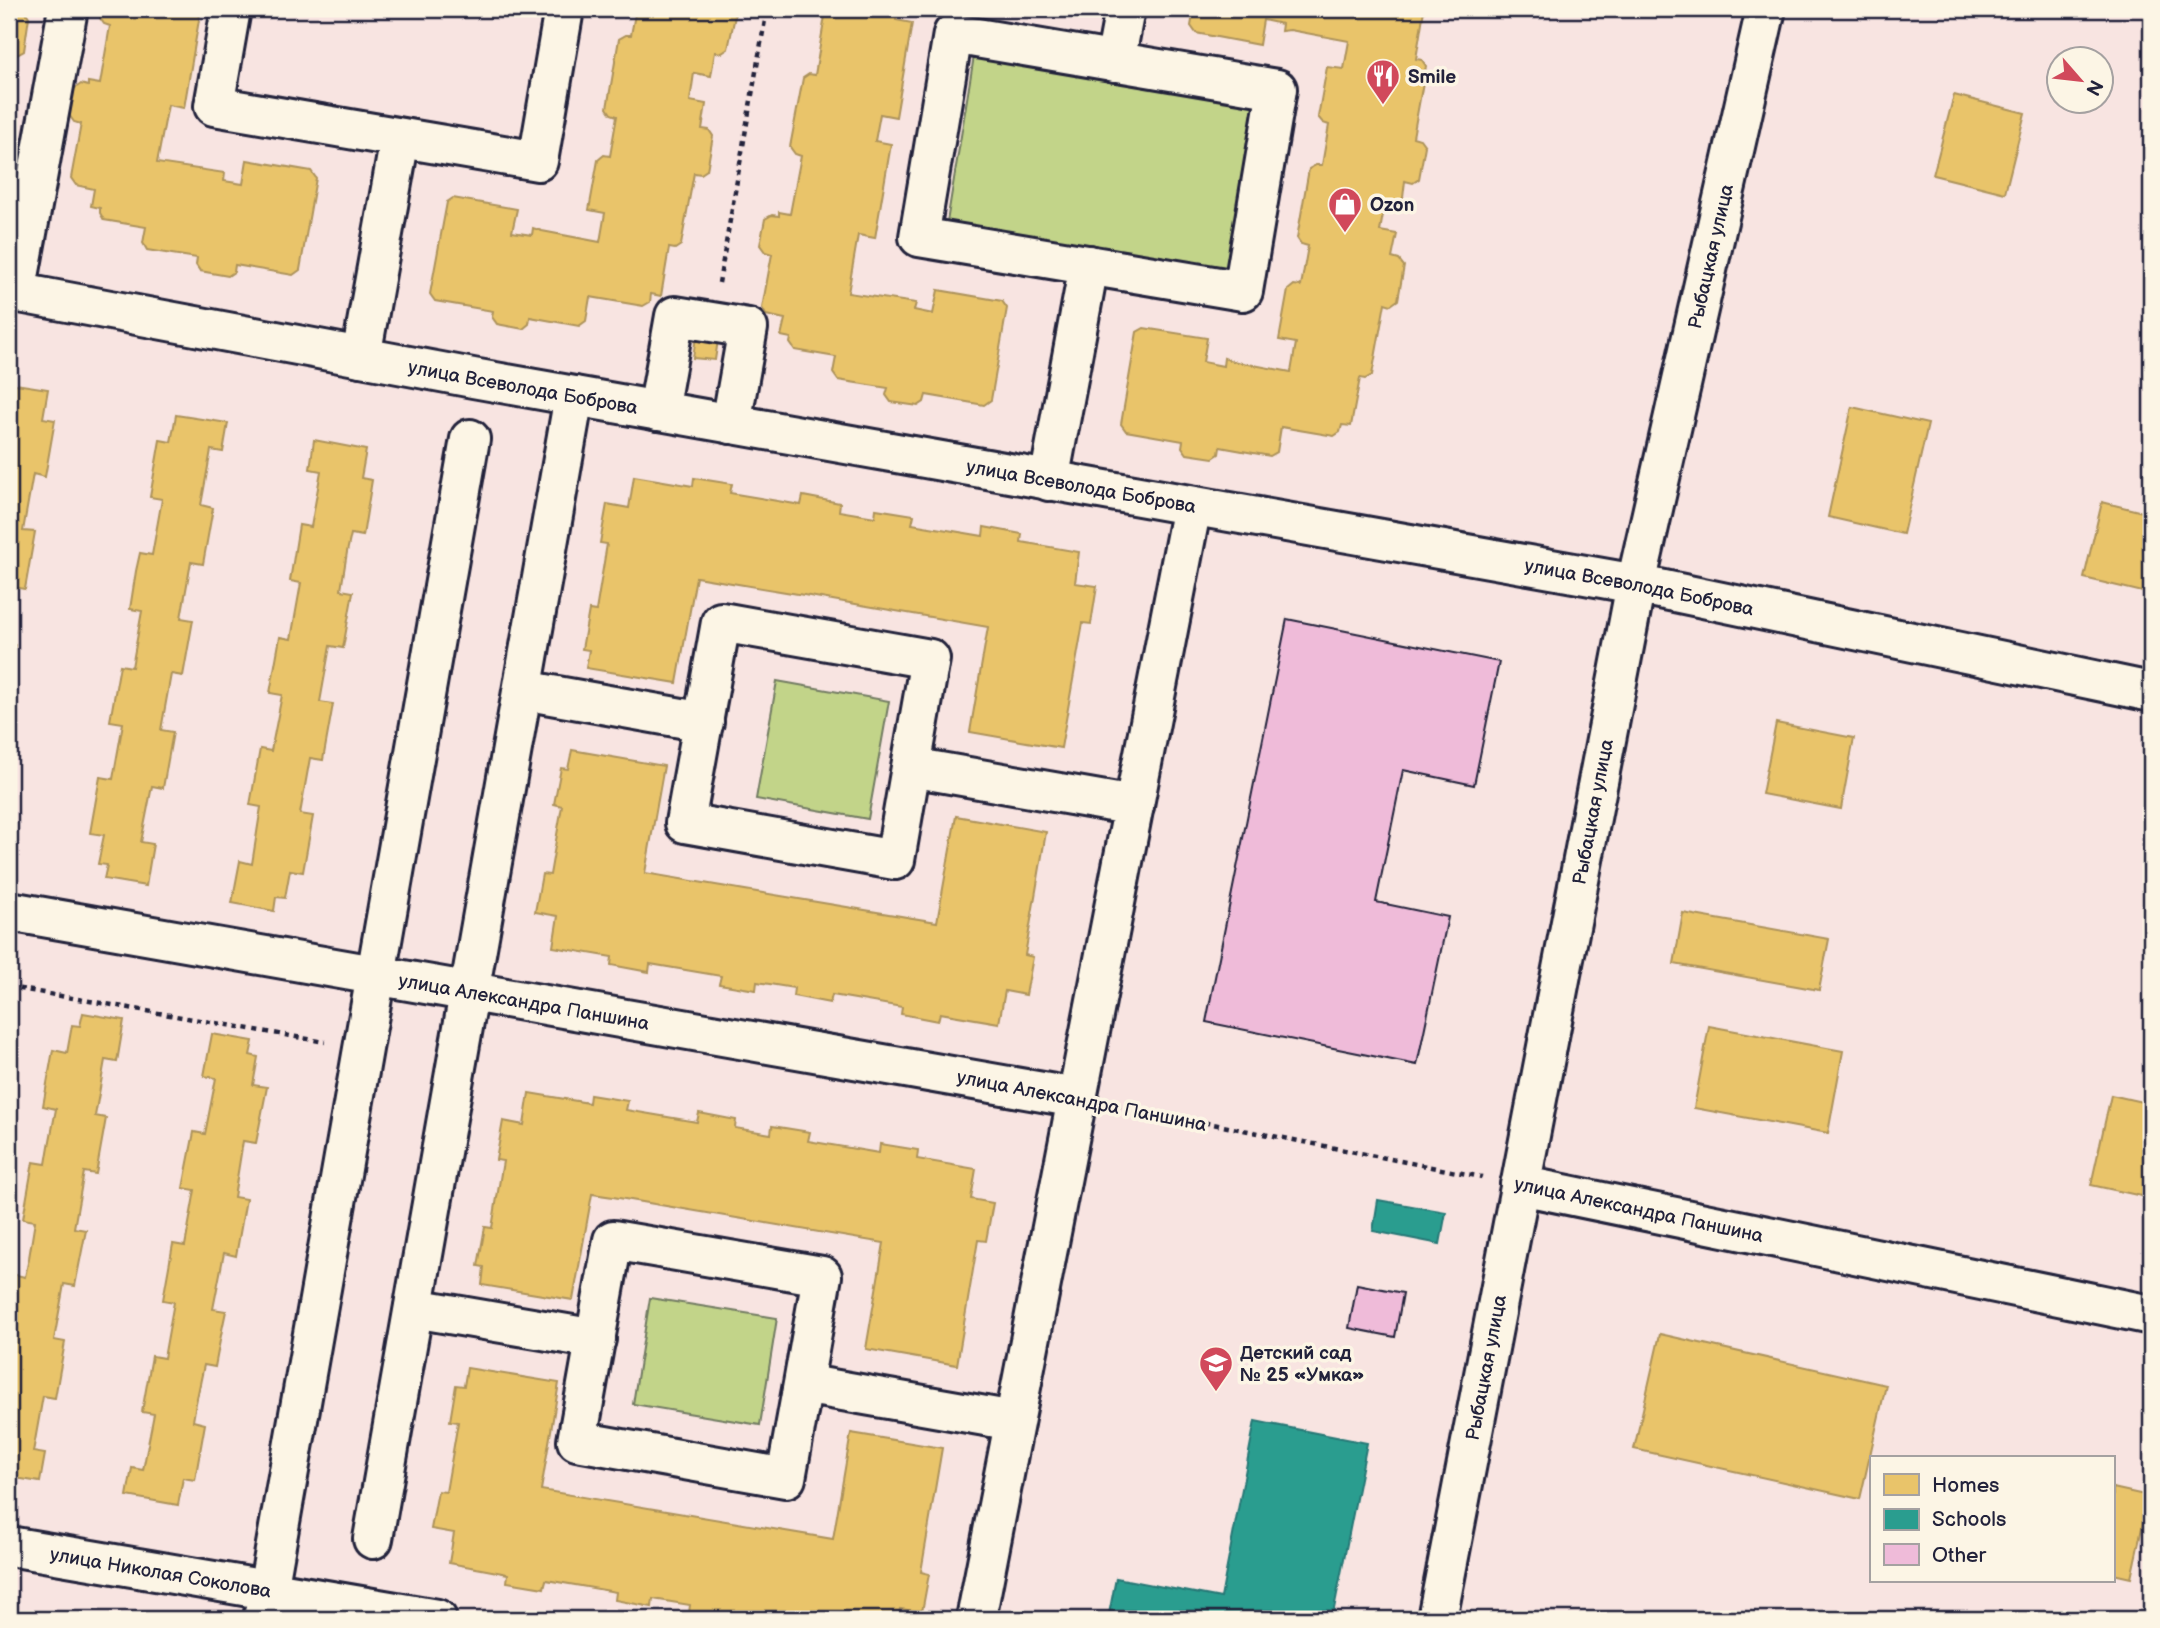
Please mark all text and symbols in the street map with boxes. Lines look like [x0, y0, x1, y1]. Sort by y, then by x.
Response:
north arrow [2044, 46, 2114, 116]
restaurant icon: Smile [1364, 57, 1402, 106]
place label: Smile [1408, 66, 1456, 89]
text: N [2080, 76, 2107, 99]
street label: Рыбацкая улица [1684, 182, 1739, 331]
shop icon: Ozon [1326, 185, 1364, 234]
place label: Ozon [1370, 194, 1414, 217]
street label: улица Всеволода Боброва [406, 356, 640, 420]
street label: улица Всеволода Боброва [965, 456, 1198, 519]
street label: улица Всеволода Боброва [1523, 555, 1756, 621]
street label: Рыбацкая улица [1568, 737, 1619, 887]
street label: улица Александра Паншина [397, 969, 651, 1036]
street label: улица Александра Паншина [955, 1066, 1208, 1137]
street label: улица Александра Паншина [1512, 1173, 1765, 1248]
street label: Рыбацкая улица [1462, 1293, 1512, 1443]
place label: Детский сад № 25 «Умка» [1240, 1342, 1364, 1387]
school or university icon: Детский сад № 25 «Умка» [1197, 1344, 1235, 1393]
legend [1870, 1456, 2114, 1582]
text: Homes [1932, 1473, 2000, 1498]
text: Schools [1932, 1507, 2006, 1532]
street label: улица Николая Соколова [48, 1543, 273, 1604]
text: Other [1932, 1543, 1987, 1568]

